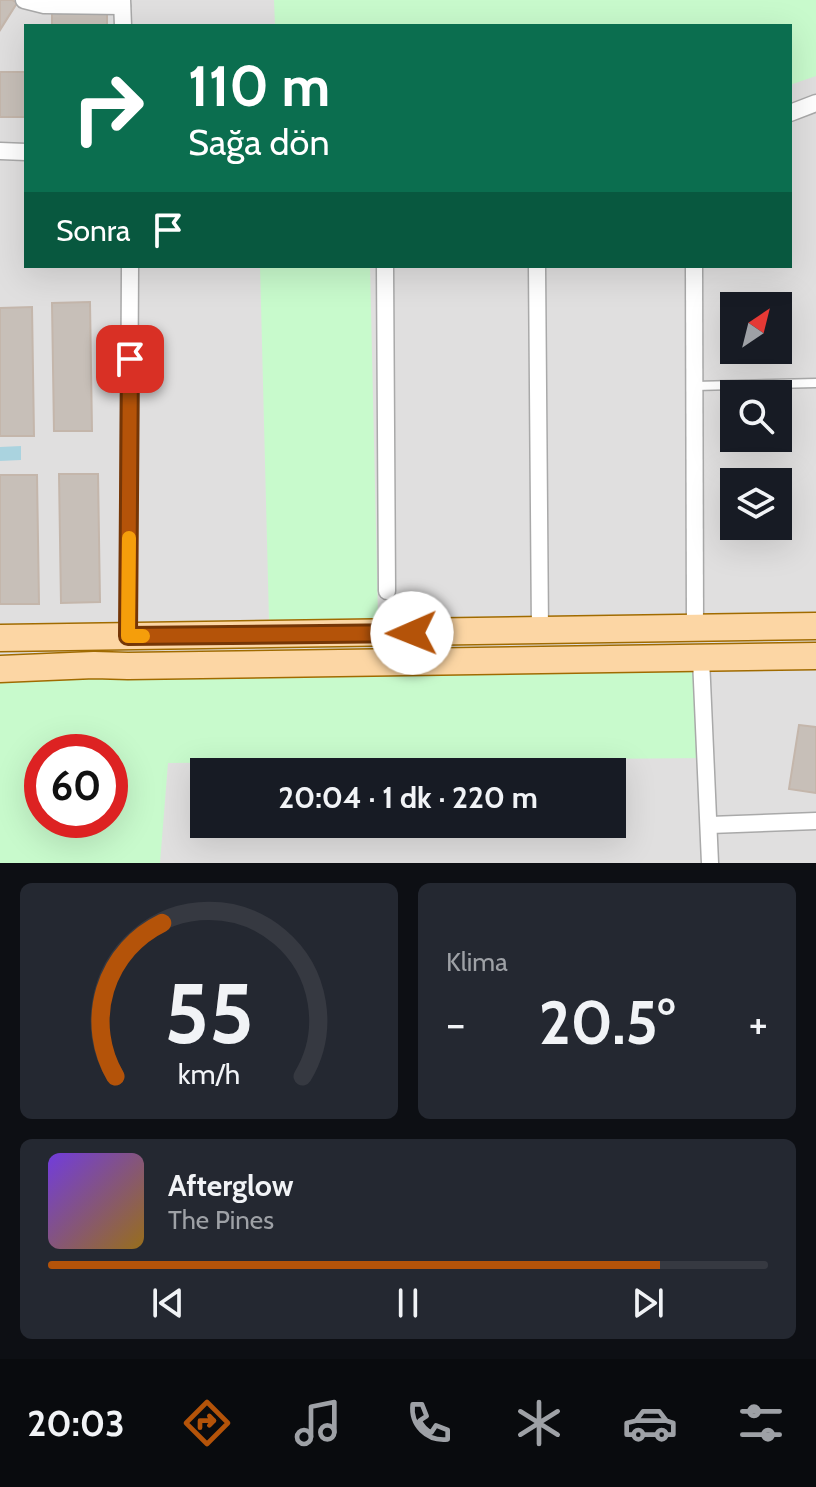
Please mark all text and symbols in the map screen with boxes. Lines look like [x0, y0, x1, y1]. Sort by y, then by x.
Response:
text: 110 m [188, 52, 330, 120]
icon: right [56, 56, 160, 160]
text: Sağa dön [188, 120, 330, 164]
icon: arrive [146, 208, 190, 252]
text: Sonra [56, 212, 130, 249]
north arrow [720, 292, 792, 364]
map controls [720, 292, 792, 540]
pin [96, 325, 164, 393]
icon: arrive [108, 337, 152, 381]
button: search [720, 380, 792, 452]
button: layers [720, 468, 792, 540]
position arrow [370, 591, 454, 675]
speed limit sign: 60 [24, 734, 128, 838]
text: 20:04 · 1 dk · 220 m [278, 779, 538, 816]
text: Klima [446, 946, 508, 978]
text: 55 [164, 963, 254, 1064]
text: 20.5° [539, 986, 675, 1059]
text: − [446, 997, 465, 1050]
text: + [749, 997, 768, 1050]
text: km/h [178, 1056, 240, 1091]
text: Afterglow [168, 1167, 294, 1204]
text: The Pines [168, 1204, 274, 1236]
icon: previous [146, 1281, 190, 1325]
icon: pause [386, 1281, 430, 1325]
icon: next [626, 1281, 670, 1325]
icon: directions [179, 1395, 235, 1451]
icon: music [290, 1395, 346, 1451]
icon: phone [401, 1395, 457, 1451]
icon: climate [511, 1395, 567, 1451]
icon: car [622, 1395, 678, 1451]
icon: filters [733, 1395, 789, 1451]
text: 20:03 [27, 1401, 125, 1445]

